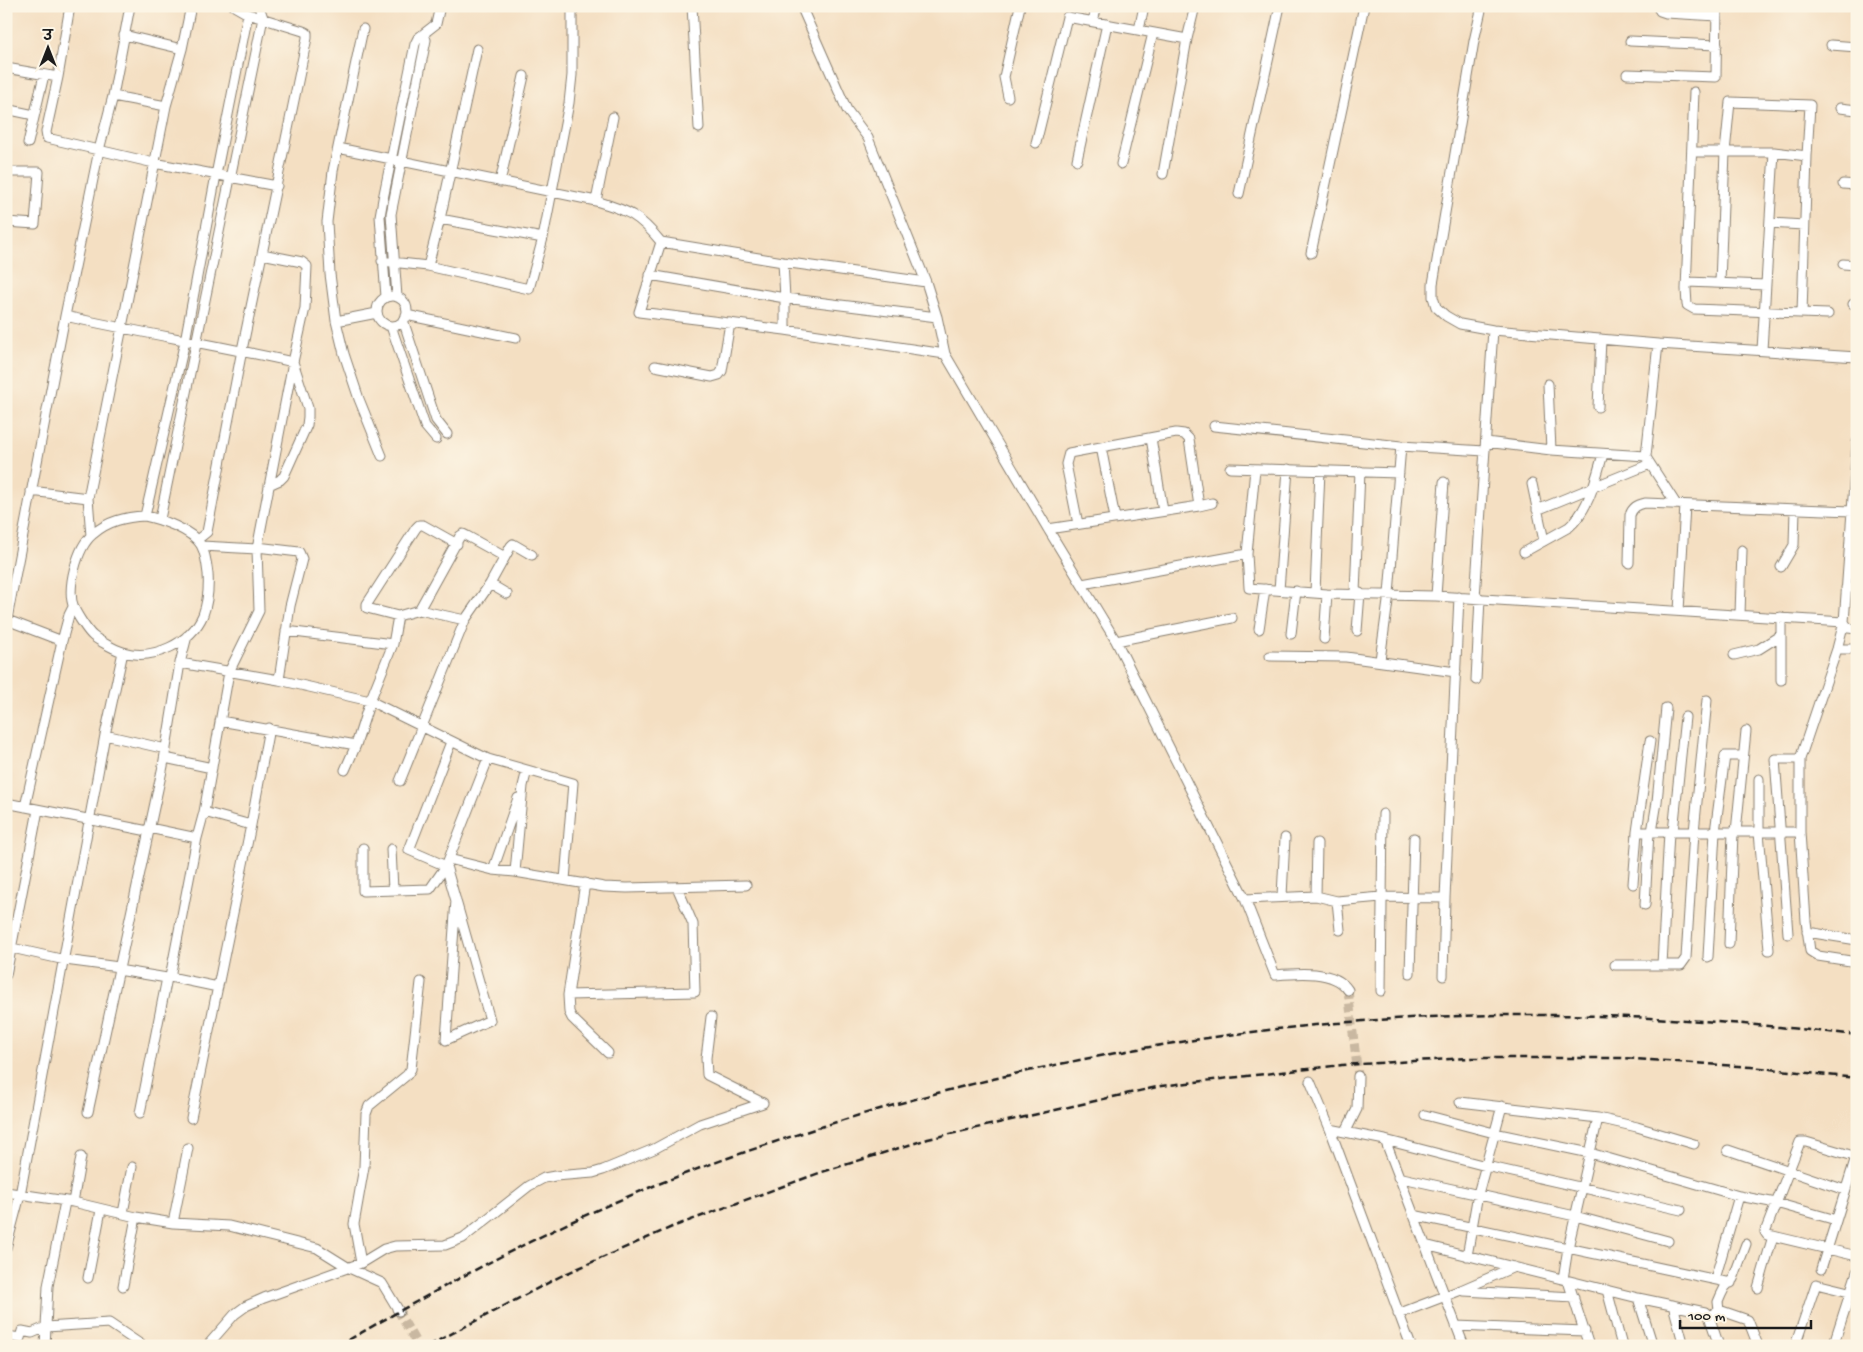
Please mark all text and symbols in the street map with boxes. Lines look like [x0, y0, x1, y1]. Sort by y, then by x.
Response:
north arrow [22, 22, 72, 72]
text: उ [41, 29, 54, 46]
scale bar [1680, 1297, 1812, 1329]
text: 100 m [1687, 1308, 1726, 1326]

